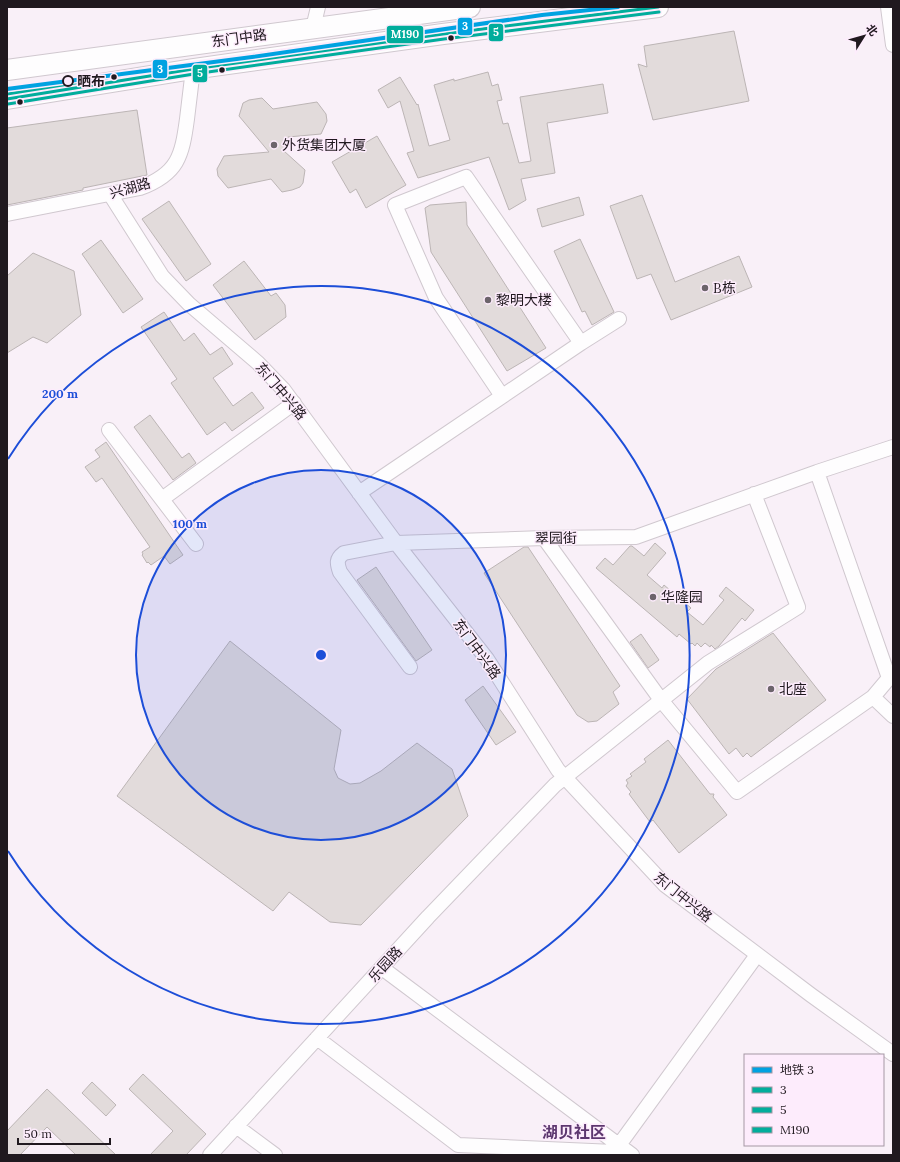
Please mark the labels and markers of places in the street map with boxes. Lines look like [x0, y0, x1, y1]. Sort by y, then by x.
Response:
unlabelled marker [446, 33, 456, 43]
unlabelled marker [217, 65, 227, 75]
place label: 晒布 [77, 72, 105, 90]
unlabelled marker [109, 72, 119, 82]
marker: 晒布 [62, 75, 74, 87]
unlabelled marker [15, 97, 25, 107]
place label: 外货集团大厦 [282, 136, 366, 154]
marker: 外货集团大厦 [269, 140, 279, 150]
place label: B栋 [713, 279, 736, 297]
marker: B栋 [700, 283, 710, 293]
place label: 黎明大楼 [496, 291, 552, 309]
marker: 黎明大楼 [483, 295, 493, 305]
place label: 华隆园 [661, 588, 703, 606]
marker: 华隆园 [648, 592, 658, 602]
centre of rings [314, 648, 328, 662]
place label: 北座 [779, 680, 807, 698]
marker: 北座 [766, 684, 776, 694]

